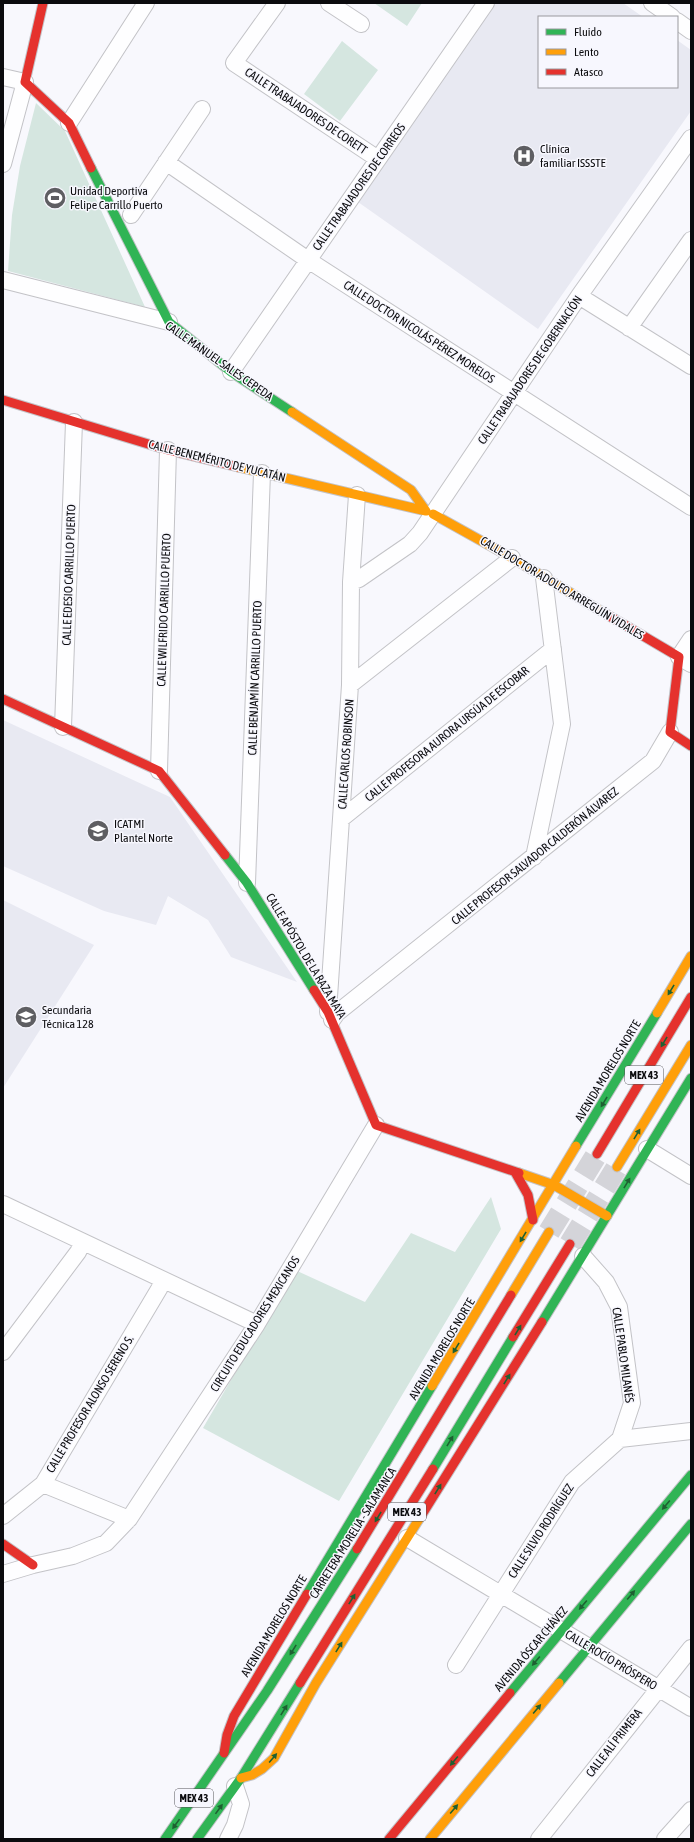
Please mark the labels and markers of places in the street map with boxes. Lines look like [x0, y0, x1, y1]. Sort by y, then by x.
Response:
place label: Clínica familiar ISSSTE [540, 142, 606, 170]
hospital icon: Clínica familiar ISSSTE [511, 143, 537, 169]
place label: Unidad Deportiva Felipe Carrillo Puerto [70, 184, 163, 212]
sports icon: Unidad Deportiva Felipe Carrillo Puerto [42, 185, 68, 211]
place label: ICATMI Plantel Norte [114, 817, 173, 845]
school or university icon: ICATMI Plantel Norte [85, 818, 111, 844]
place label: Secundaria Técnica 128 [42, 1003, 94, 1031]
school or university icon: Secundaria Técnica 128 [13, 1004, 39, 1030]

